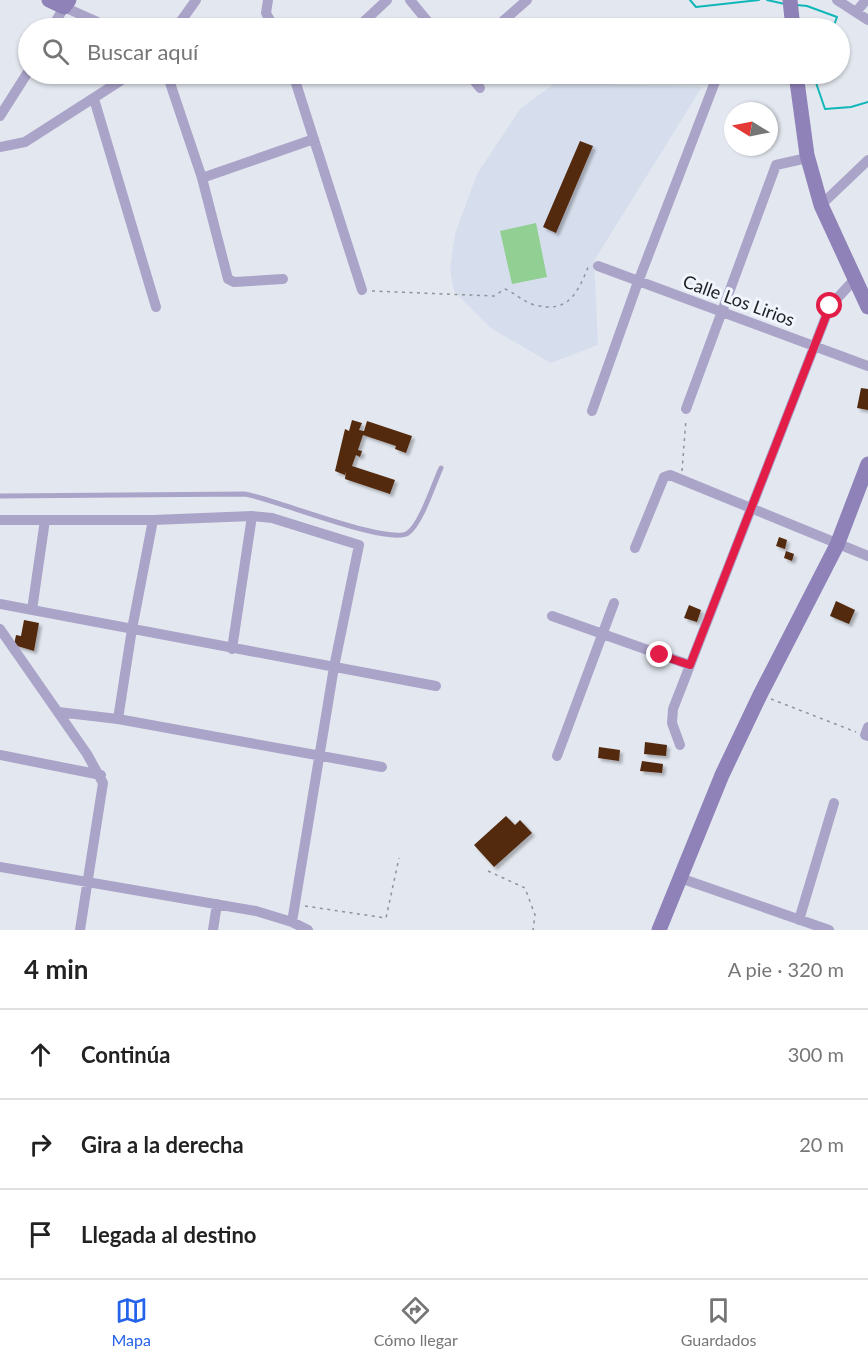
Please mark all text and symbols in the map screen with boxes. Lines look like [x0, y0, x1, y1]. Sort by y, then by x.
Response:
search box [18, 18, 850, 84]
icon: search [39, 35, 72, 68]
text: Buscar aquí [87, 38, 198, 65]
north arrow [724, 102, 778, 156]
street label: Calle Los Lirios [680, 270, 798, 330]
route start [816, 292, 842, 318]
route end [646, 641, 672, 667]
text: 4 min [24, 953, 88, 985]
text: A pie · 320 m [728, 957, 844, 981]
icon: ahead [24, 1038, 57, 1071]
text: Continúa [81, 1041, 170, 1068]
text: 300 m [788, 1042, 844, 1066]
icon: right [24, 1128, 57, 1161]
text: Gira a la derecha [81, 1131, 244, 1158]
text: 20 m [799, 1132, 844, 1156]
icon: arrive [24, 1218, 57, 1251]
text: Llegada al destino [81, 1221, 257, 1248]
tab: Mapa [111, 1294, 151, 1349]
tab: Cómo llegar [374, 1294, 458, 1349]
tab: Guardados [681, 1294, 757, 1349]

